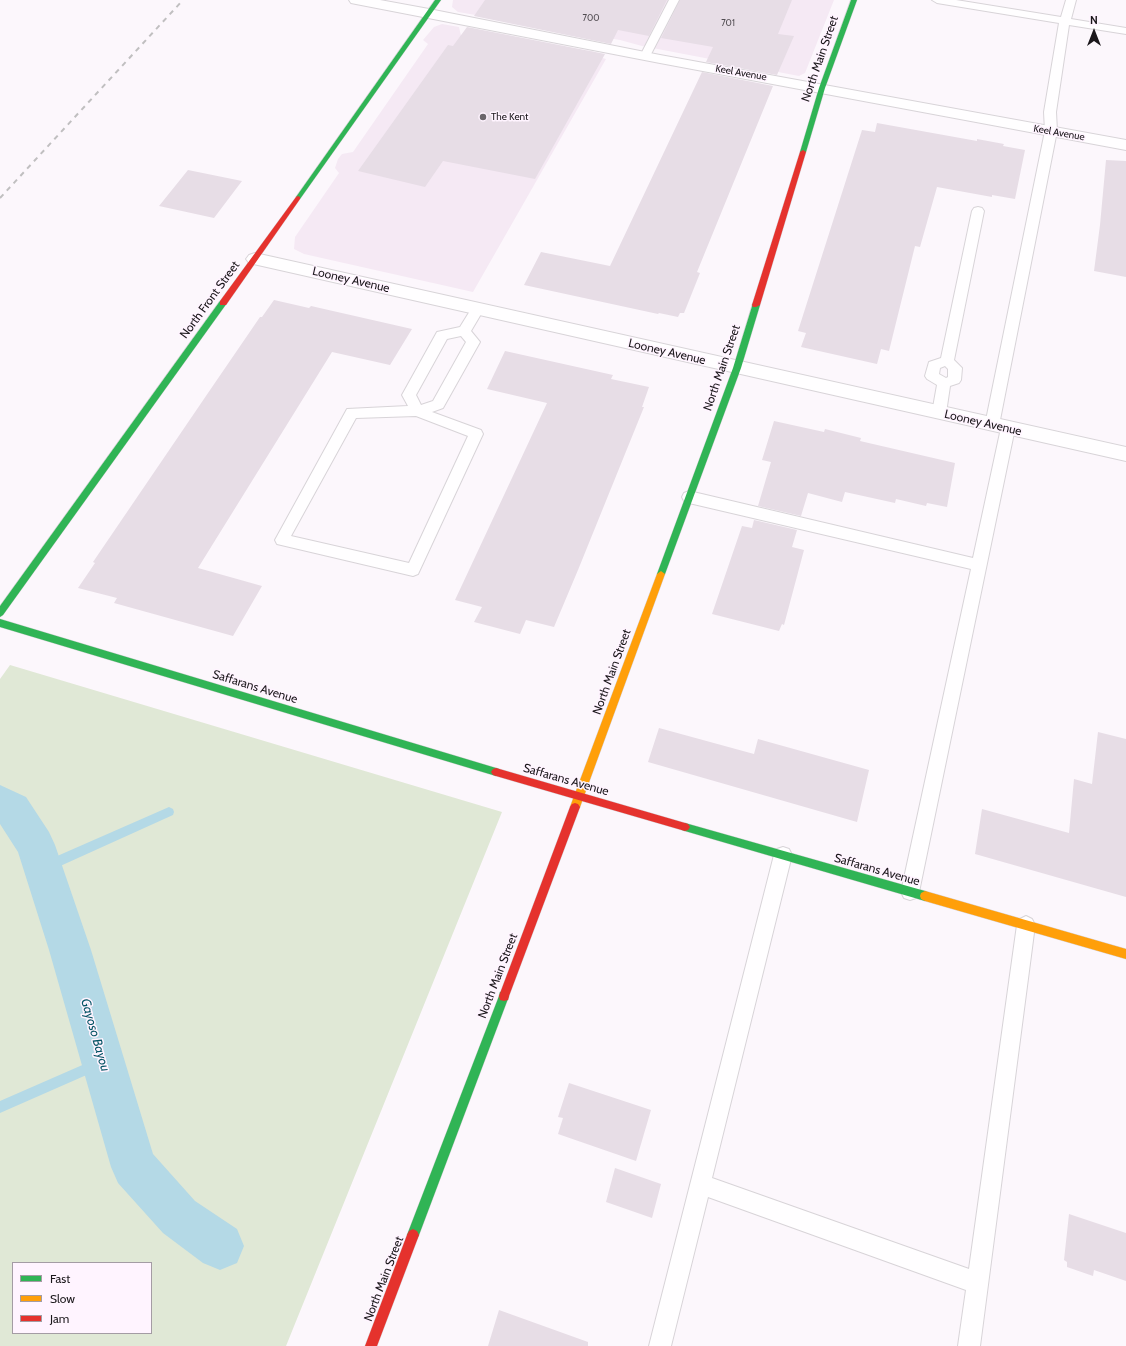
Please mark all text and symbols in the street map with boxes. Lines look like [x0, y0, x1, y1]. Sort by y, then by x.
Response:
north arrow [1074, 12, 1114, 52]
house number: 700 [582, 13, 600, 23]
text: N [1090, 13, 1098, 27]
street label: North Main Street [799, 14, 841, 104]
house number: 701 [721, 18, 735, 28]
street label: Keel Avenue [714, 63, 768, 83]
place label: The Kent [491, 111, 528, 123]
marker: The Kent [478, 112, 488, 122]
street label: Keel Avenue [1032, 123, 1086, 143]
street label: North Front Street [177, 259, 243, 341]
street label: Looney Avenue [311, 264, 391, 296]
street label: North Main Street [701, 323, 743, 413]
street label: Looney Avenue [627, 336, 707, 368]
street label: Looney Avenue [943, 407, 1023, 439]
street label: North Main Street [590, 627, 634, 717]
street label: Saffarans Avenue [211, 667, 299, 707]
street label: Saffarans Avenue [522, 761, 610, 799]
street label: Saffarans Avenue [833, 851, 921, 889]
street label: North Main Street [475, 931, 521, 1021]
water label: Gayoso Bayou [77, 997, 113, 1073]
street label: North Main Street [361, 1234, 407, 1324]
legend [12, 1262, 152, 1334]
text: Fast [50, 1271, 70, 1286]
text: Slow [50, 1291, 75, 1306]
text: Jam [50, 1311, 69, 1326]

